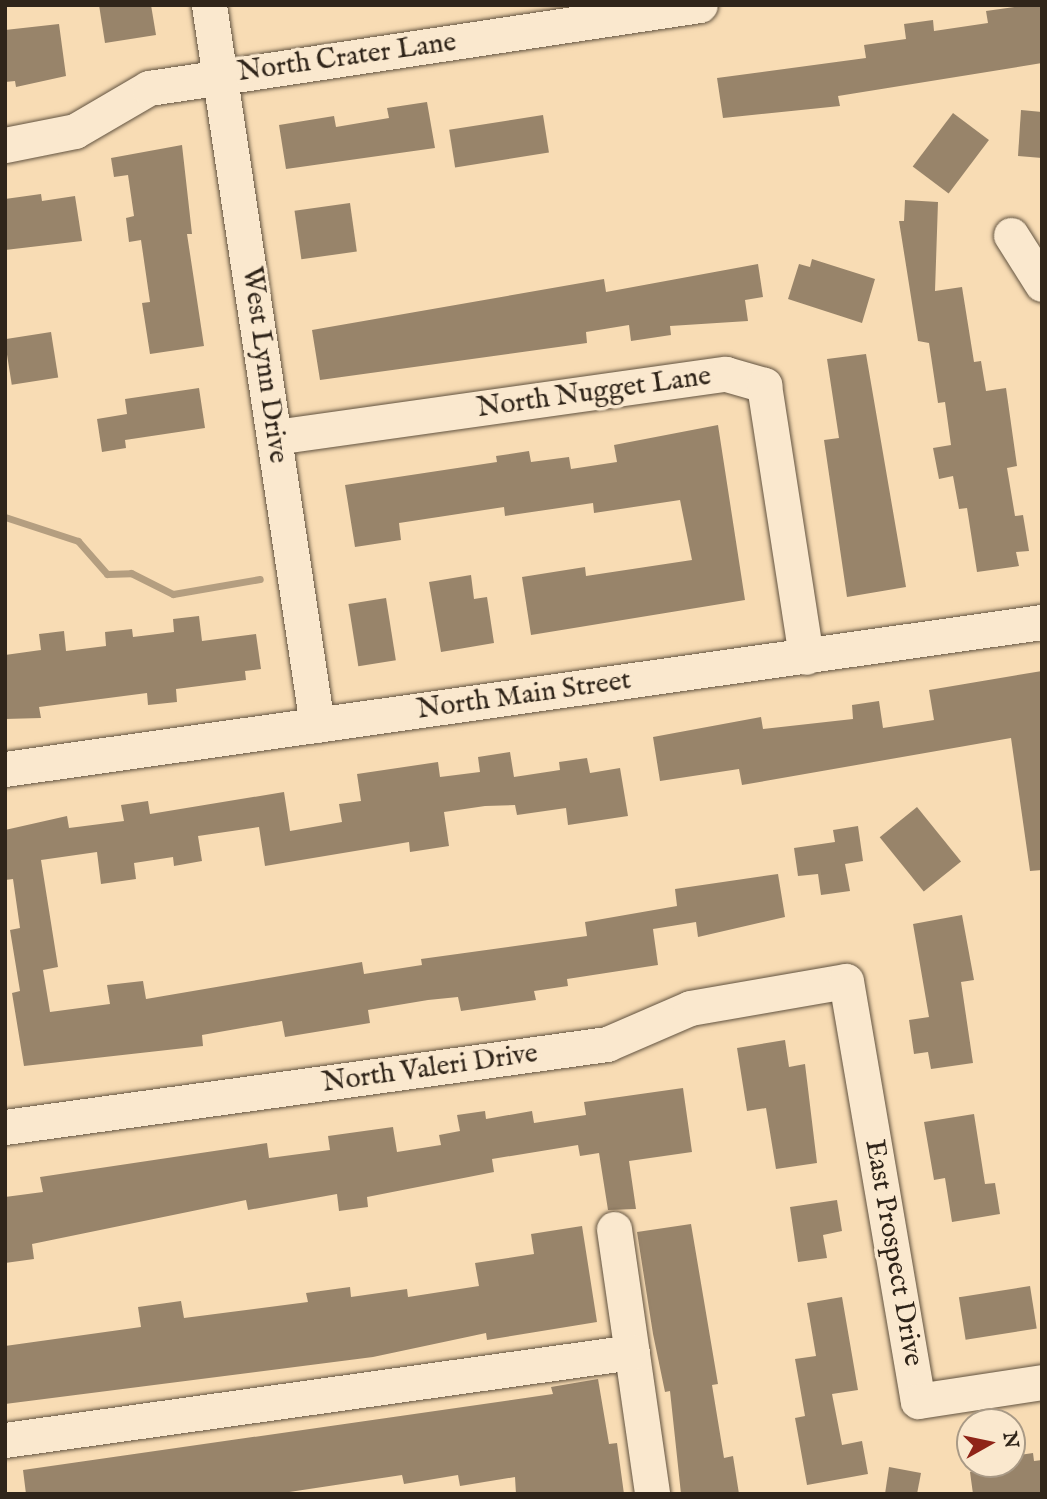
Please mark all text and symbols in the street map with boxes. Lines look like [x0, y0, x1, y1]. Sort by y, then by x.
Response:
street label: North Crater Lane [236, 26, 458, 90]
street label: West Lynn Drive [234, 265, 294, 465]
street label: North Nugget Lane [475, 360, 713, 426]
street label: North Main Street [415, 664, 633, 728]
street label: North Valeri Drive [320, 1037, 540, 1101]
street label: East Prospect Drive [857, 1137, 929, 1369]
north arrow [956, 1408, 1026, 1478]
text: N [997, 1430, 1023, 1450]

